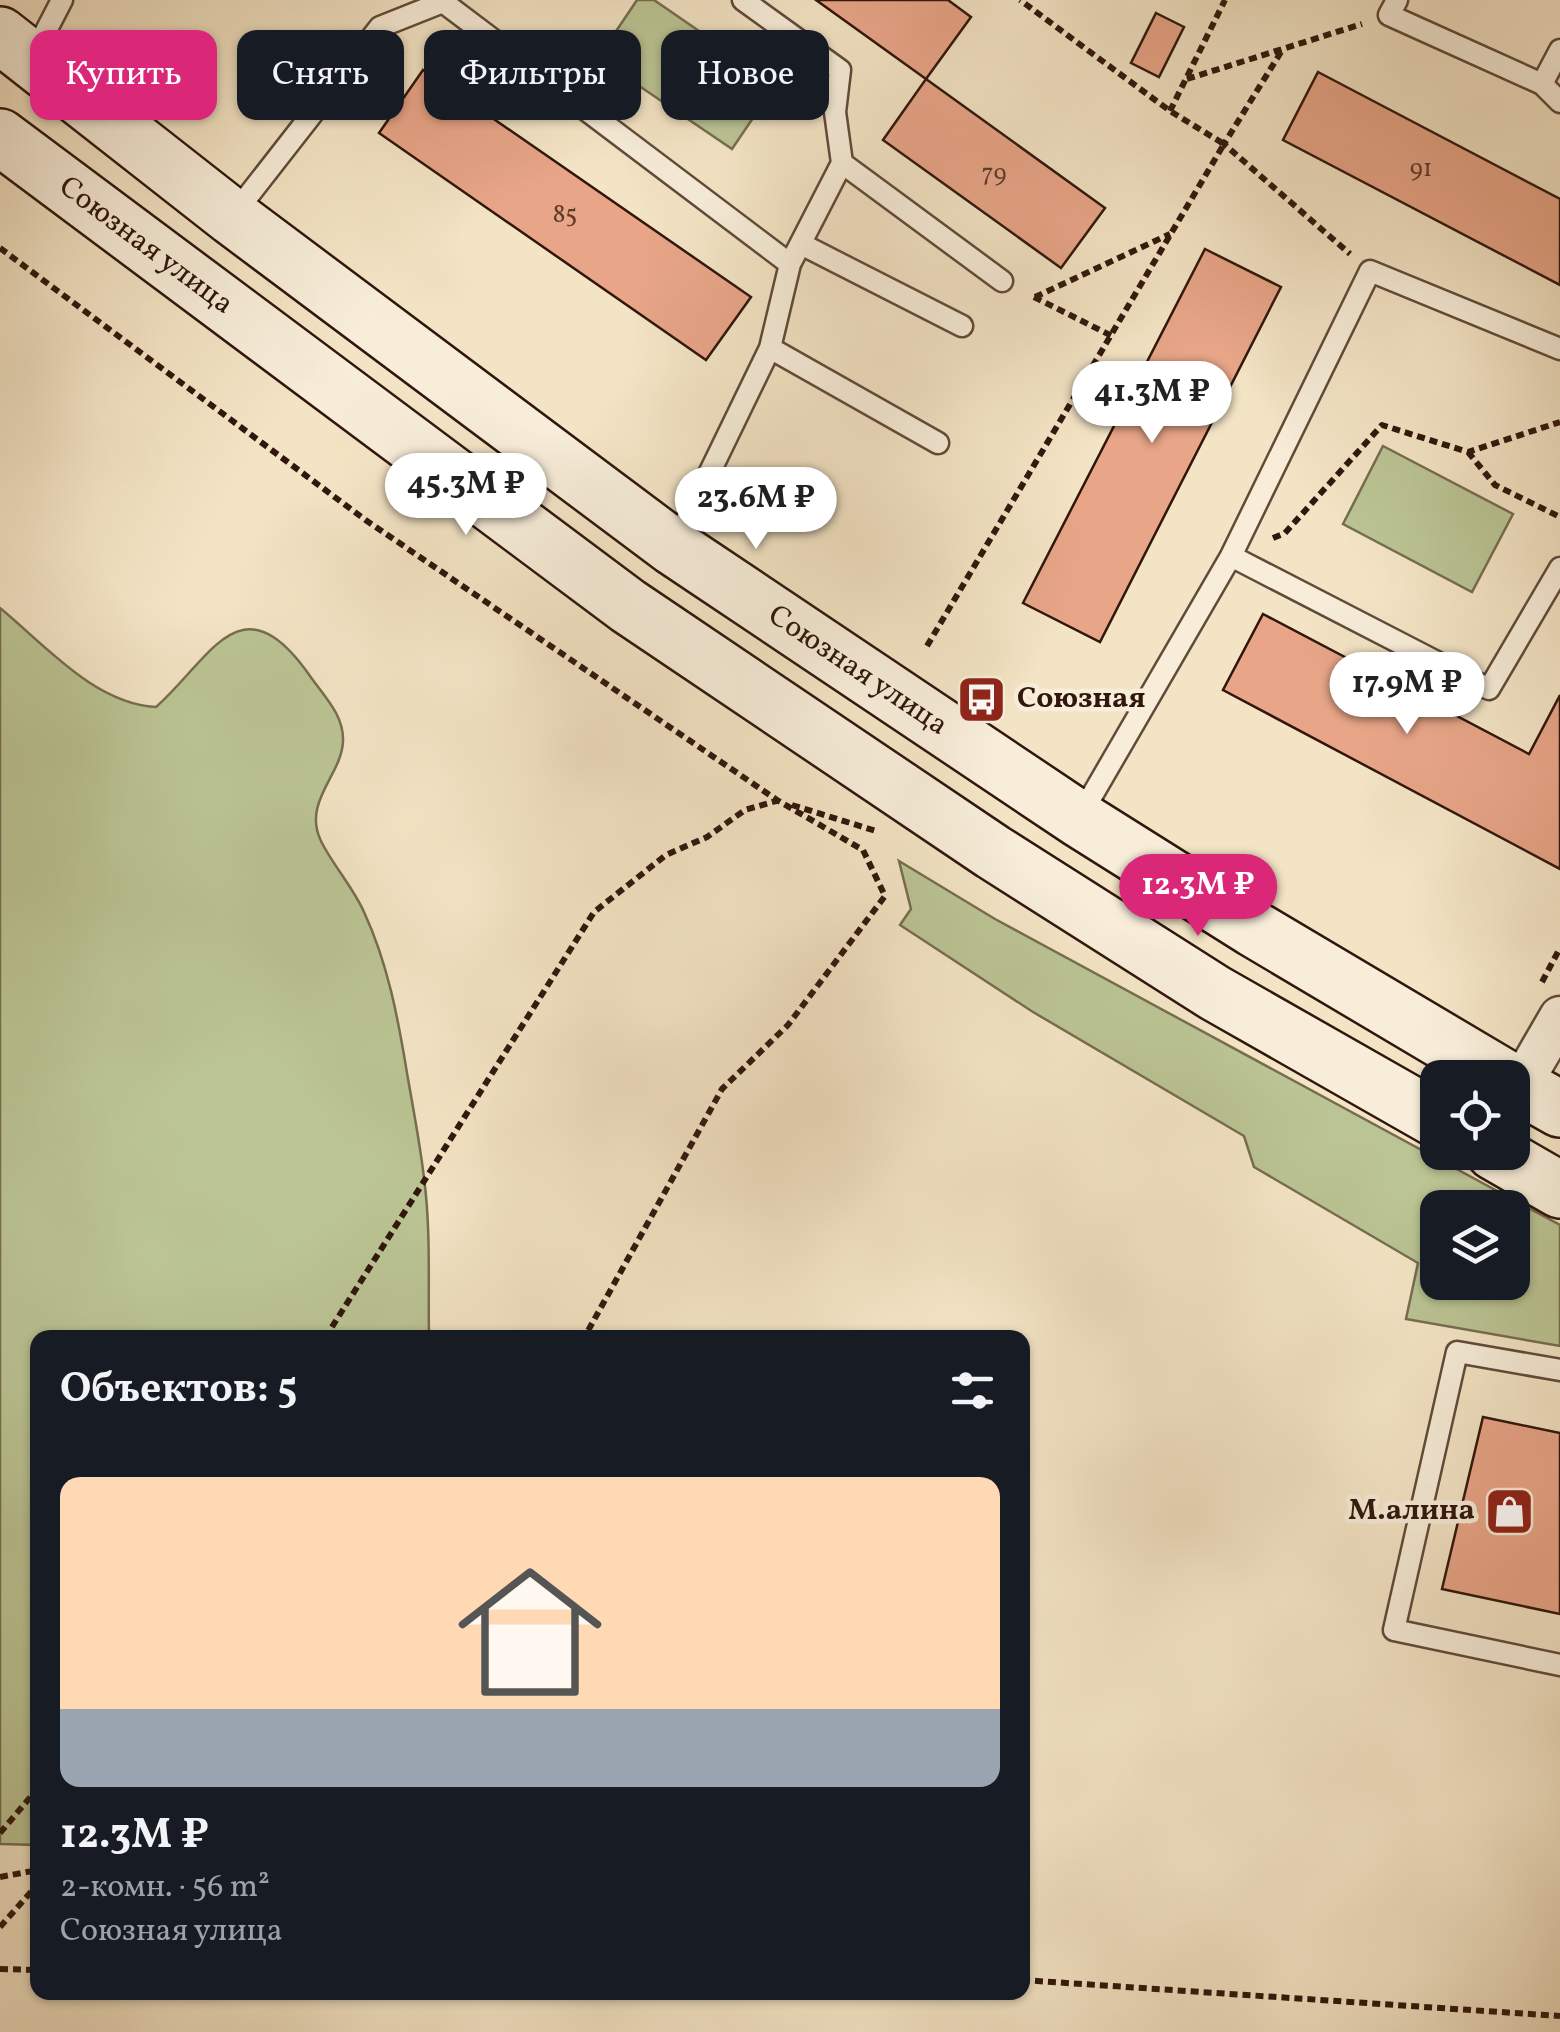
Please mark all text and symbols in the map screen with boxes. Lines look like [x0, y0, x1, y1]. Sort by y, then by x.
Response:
chip: Купить [30, 30, 217, 120]
chip: Снять [237, 30, 404, 120]
chip: Фильтры [424, 30, 641, 120]
chip: Новое [661, 30, 829, 120]
house number: 91 [1410, 152, 1432, 187]
house number: 79 [982, 157, 1006, 192]
street label: Союзная улица [50, 167, 242, 325]
house number: 85 [553, 198, 577, 233]
pin: 41.3M ₽ [1060, 361, 1244, 446]
text: 41.3M ₽ [1094, 371, 1210, 415]
pin: 45.3M ₽ [374, 453, 558, 538]
text: 45.3M ₽ [407, 463, 525, 507]
pin: 23.6M ₽ [664, 467, 848, 552]
text: 23.6M ₽ [697, 477, 815, 521]
street label: Союзная улица [759, 595, 956, 746]
pin: 17.9M ₽ [1315, 652, 1499, 737]
text: 17.9M ₽ [1352, 662, 1462, 706]
bus stop icon: Союзная [956, 673, 1008, 725]
place label: Союзная [1017, 678, 1146, 720]
pin: 12.3M ₽ [1106, 854, 1290, 939]
text: 12.3M ₽ [1141, 864, 1255, 908]
map controls [1420, 1060, 1530, 1300]
button: locate [1420, 1060, 1530, 1170]
button: layers [1420, 1190, 1530, 1300]
text: Объектов: 5 [60, 1361, 297, 1420]
icon: filters [945, 1363, 1000, 1418]
shop icon: М.алина [1484, 1485, 1536, 1537]
place label: М.алина [1348, 1490, 1475, 1532]
icon: home [440, 1542, 620, 1722]
text: 12.3M ₽ [60, 1807, 209, 1866]
text: 2-комн. · 56 m² [60, 1866, 270, 1910]
text: Союзная улица [60, 1910, 283, 1954]

